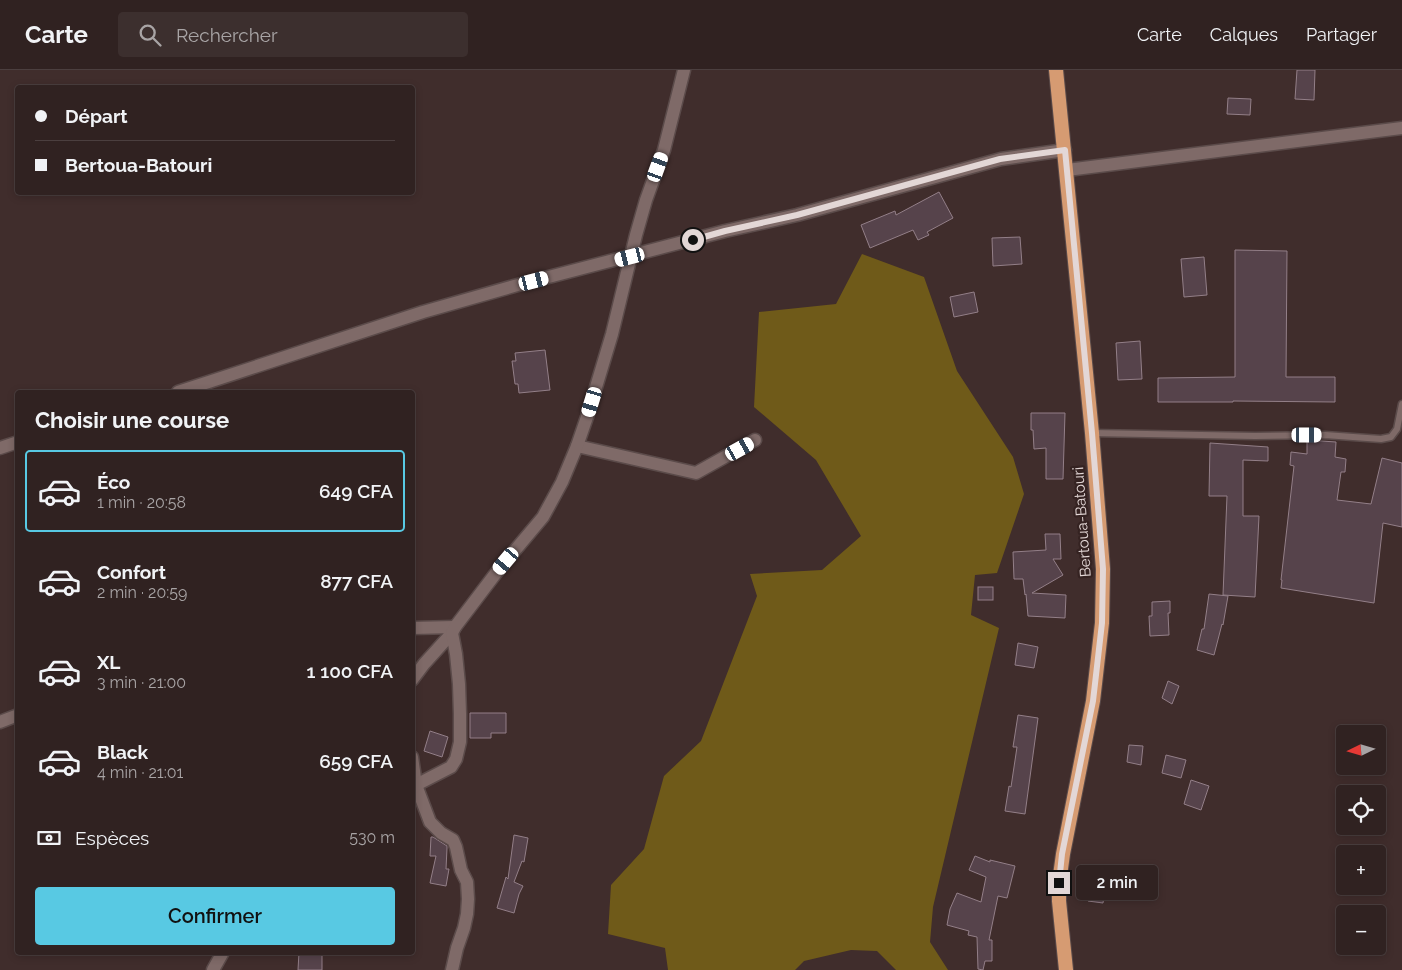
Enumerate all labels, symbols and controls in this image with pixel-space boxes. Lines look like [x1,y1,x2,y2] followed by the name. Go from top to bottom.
[118,12,468,57] search box
[25,20,88,49] text: Carte
[136,21,164,49] icon: search
[176,24,278,46] text: Rechercher
[1137,24,1182,45] text: Carte
[1210,24,1278,45] text: Calques
[1306,24,1377,45] text: Partager
[65,105,128,127] text: Départ
[645,150,670,184] car
[65,154,212,176] text: Bertoua-Batouri
[682,229,704,251] route start
[613,246,646,268] car
[517,270,550,292] car
[580,385,603,419] car
[35,407,229,433] text: Choisir une course
[1292,428,1322,443] car
[723,435,756,463] car
[1069,466,1095,578] street label: Bertoua-Batouri
[37,469,82,514] icon: car
[97,471,130,493] text: Éco
[319,480,393,502] text: 649 CFA
[97,493,186,512] text: 1 min · 20:58
[490,545,521,577] car
[37,559,82,604] icon: car
[97,561,166,583] text: Confort
[320,570,393,592] text: 877 CFA
[97,583,187,602] text: 2 min · 20:59
[37,649,82,694] icon: car
[97,651,120,673] text: XL
[307,660,393,682] text: 1 100 CFA
[97,673,186,692] text: 3 min · 21:00
[1336,725,1386,775] north arrow
[1336,725,1386,955] map controls
[37,739,82,784] icon: car
[97,741,148,763] text: Black
[319,750,393,772] text: 659 CFA
[97,763,183,782] text: 4 min · 21:01
[1336,785,1386,835] button: locate
[35,824,63,852] icon: cash
[75,827,149,849] text: Espèces
[349,828,395,847] text: 530 m
[1336,845,1386,895] button: +
[1076,866,1159,900] callout: 2 min
[1048,872,1070,894] route end
[1097,873,1138,892] text: 2 min
[35,887,395,945] button: Confirmer
[1336,905,1386,955] button: −

